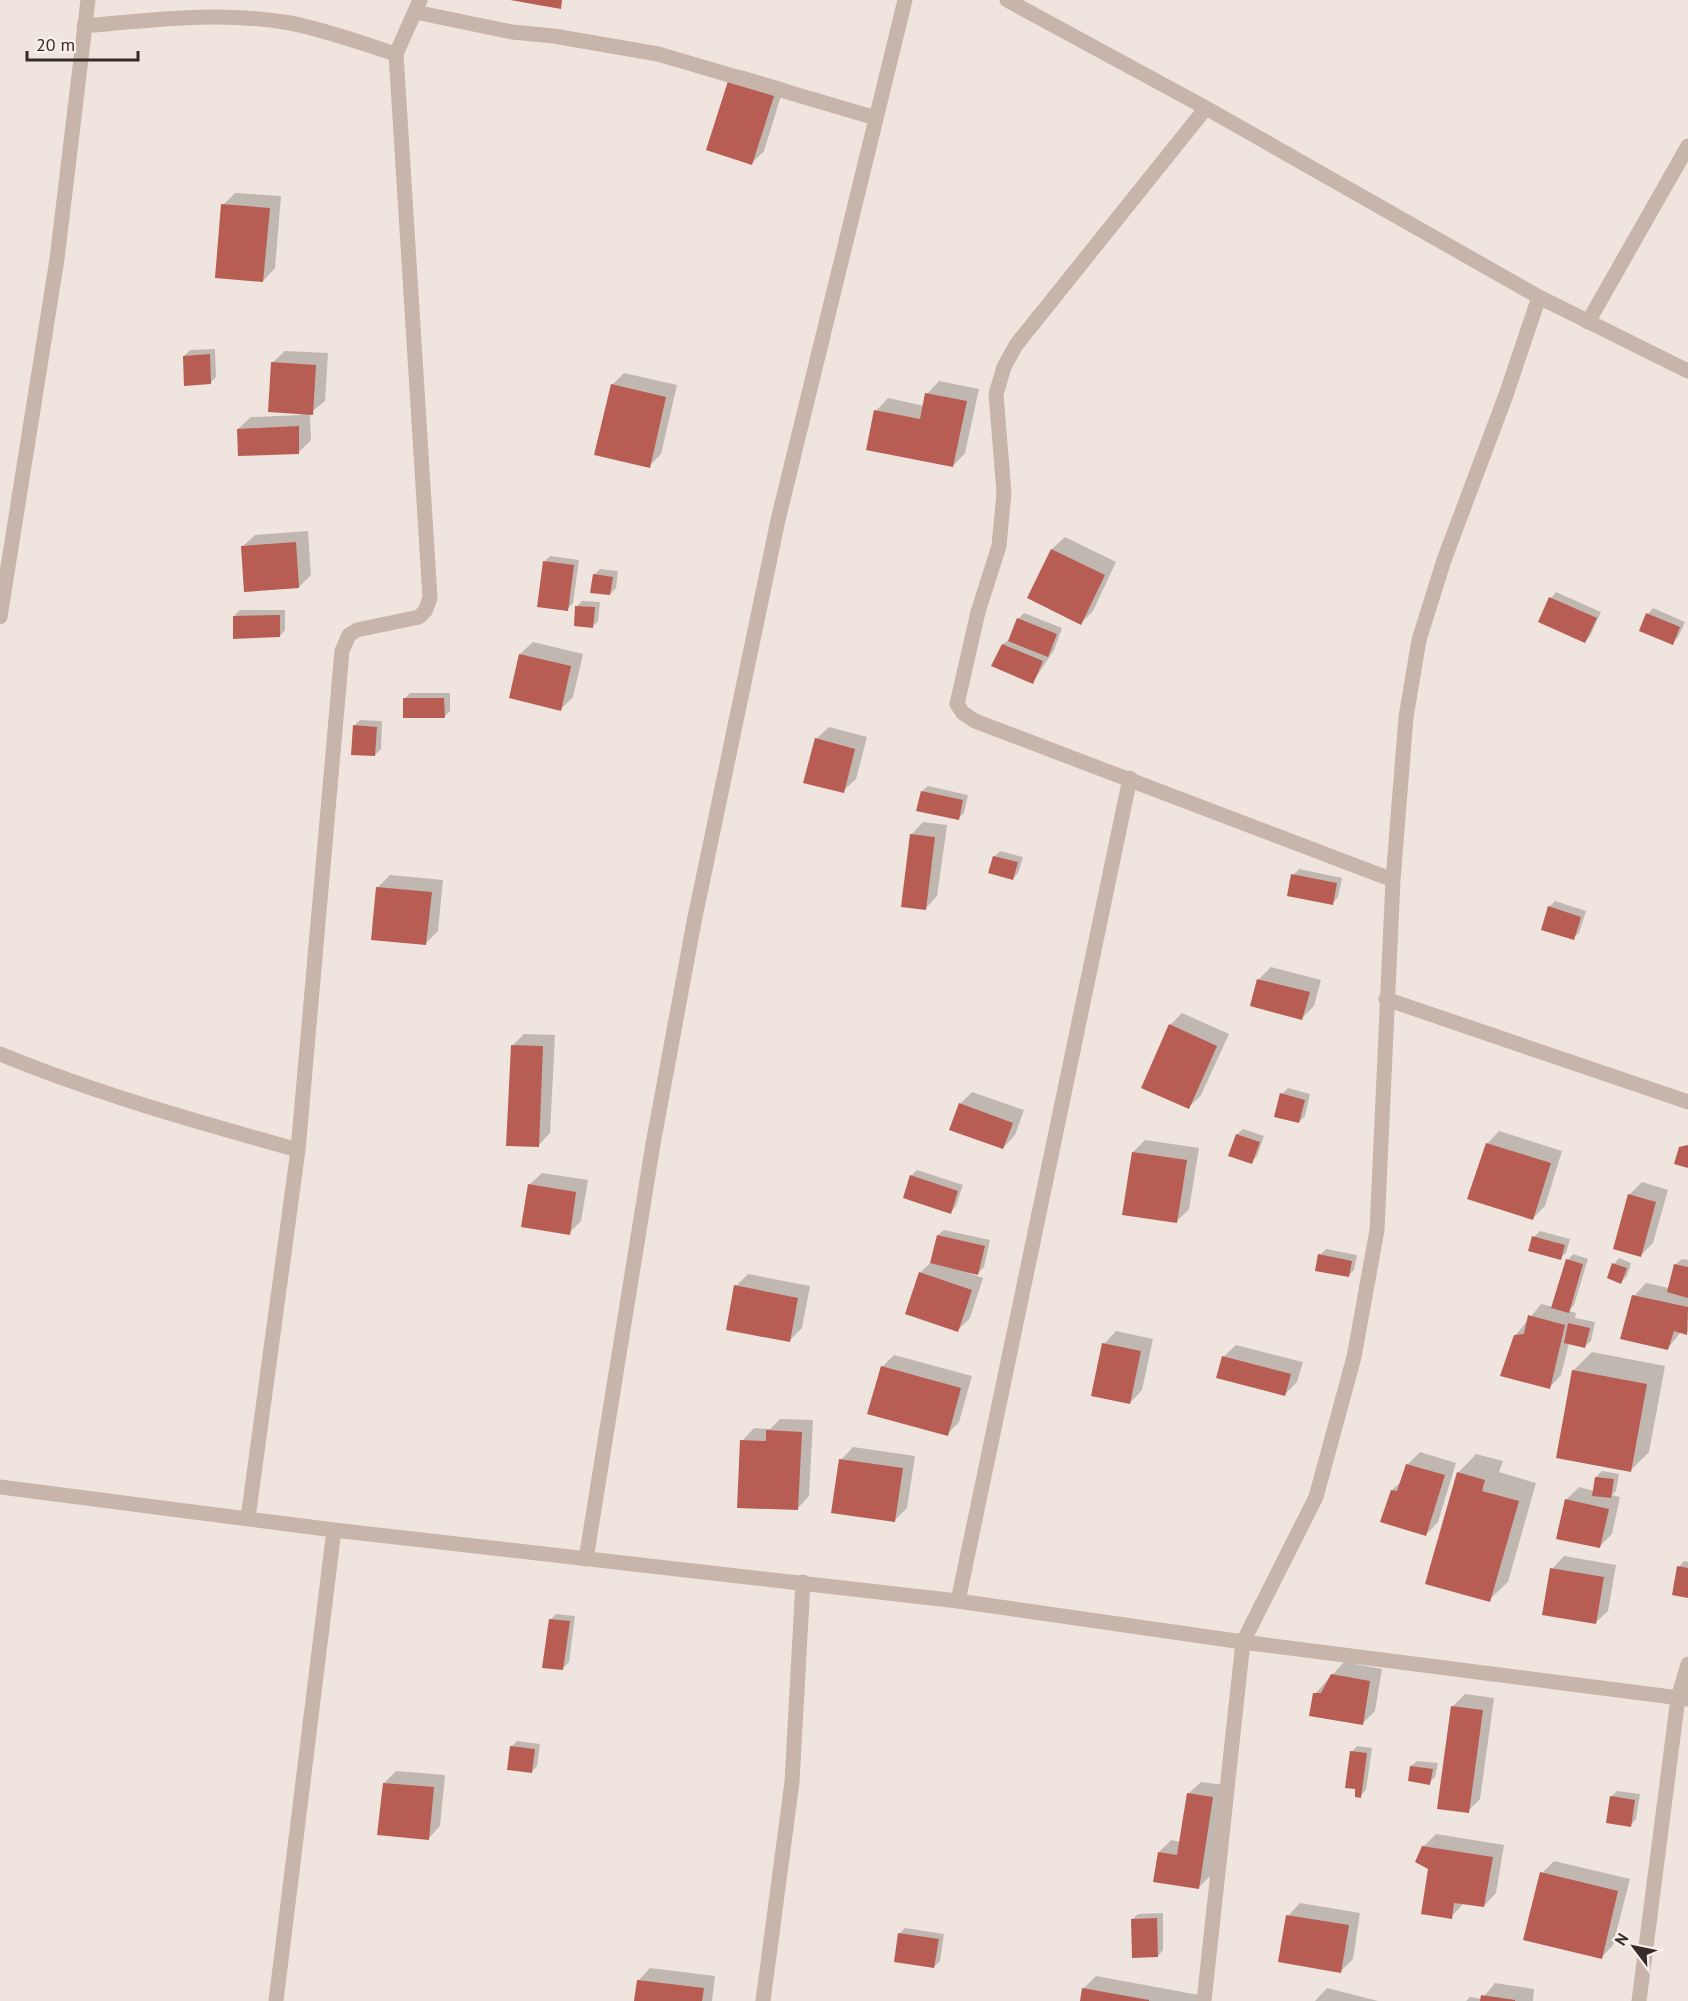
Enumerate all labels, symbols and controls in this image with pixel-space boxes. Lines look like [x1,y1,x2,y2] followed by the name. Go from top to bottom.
[27,24,138,62] scale bar
[36,33,75,56] text: 20 m
[1604,1917,1664,1977] north arrow
[1610,1929,1633,1949] text: N

